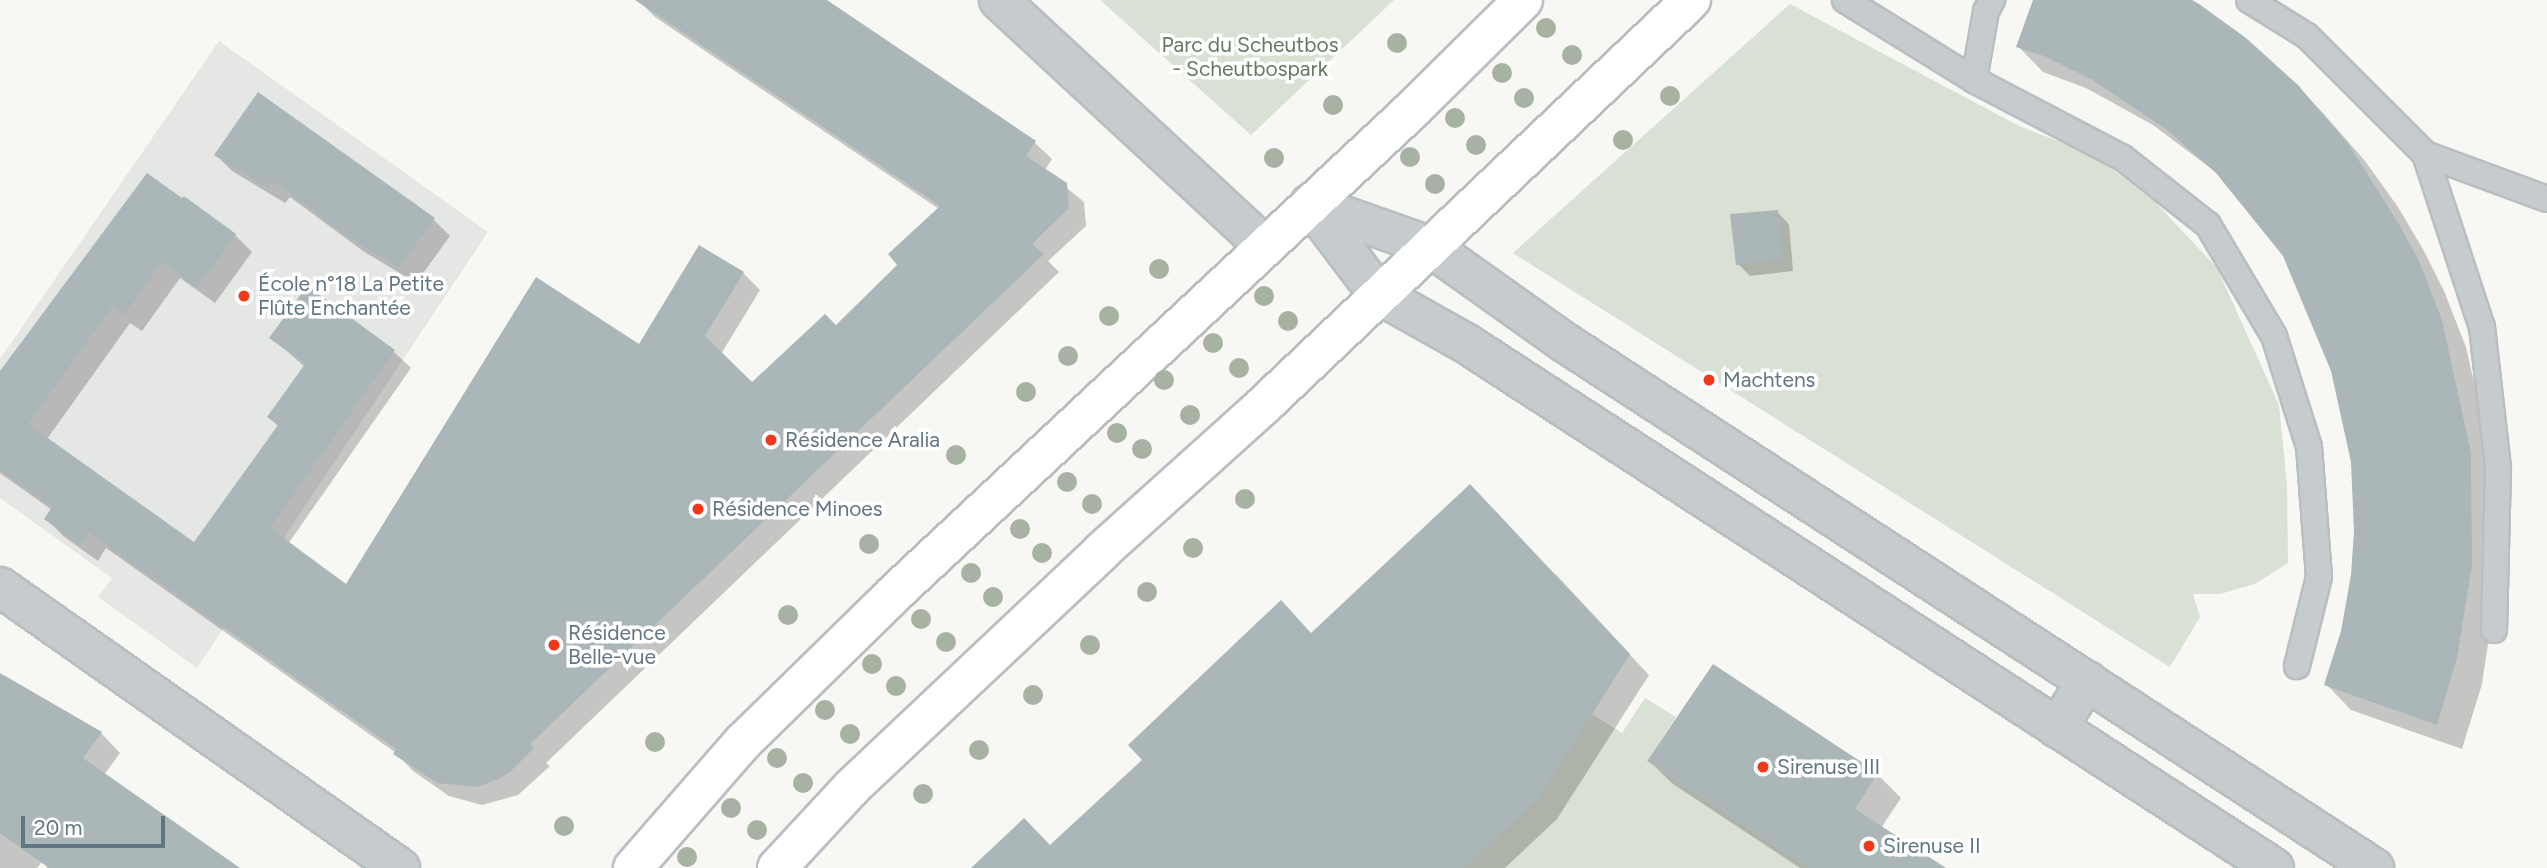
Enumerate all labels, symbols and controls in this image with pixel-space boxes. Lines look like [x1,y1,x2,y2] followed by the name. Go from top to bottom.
[1162,32,1338,82] park label: Parc du Scheutbos - Scheutbospark
[258,271,444,321] place label: École n°18 La Petite Flûte Enchantée
[236,288,252,304] marker: École n°18 La Petite Flûte Enchantée
[1723,367,1815,393] place label: Machtens
[1701,372,1717,388] marker: Machtens
[785,427,940,453] place label: Résidence Aralia
[763,432,779,448] marker: Résidence Aralia
[712,496,883,522] place label: Résidence Minoes
[690,501,706,517] marker: Résidence Minoes
[568,620,666,670] place label: Résidence Belle-vue
[546,637,562,653] marker: Résidence Belle-vue
[1777,754,1880,780] place label: Sirenuse III
[1755,759,1771,775] marker: Sirenuse III
[24,802,168,846] scale bar
[34,815,82,840] text: 20 m
[1883,833,1981,859] place label: Sirenuse II
[1861,838,1877,854] marker: Sirenuse II

